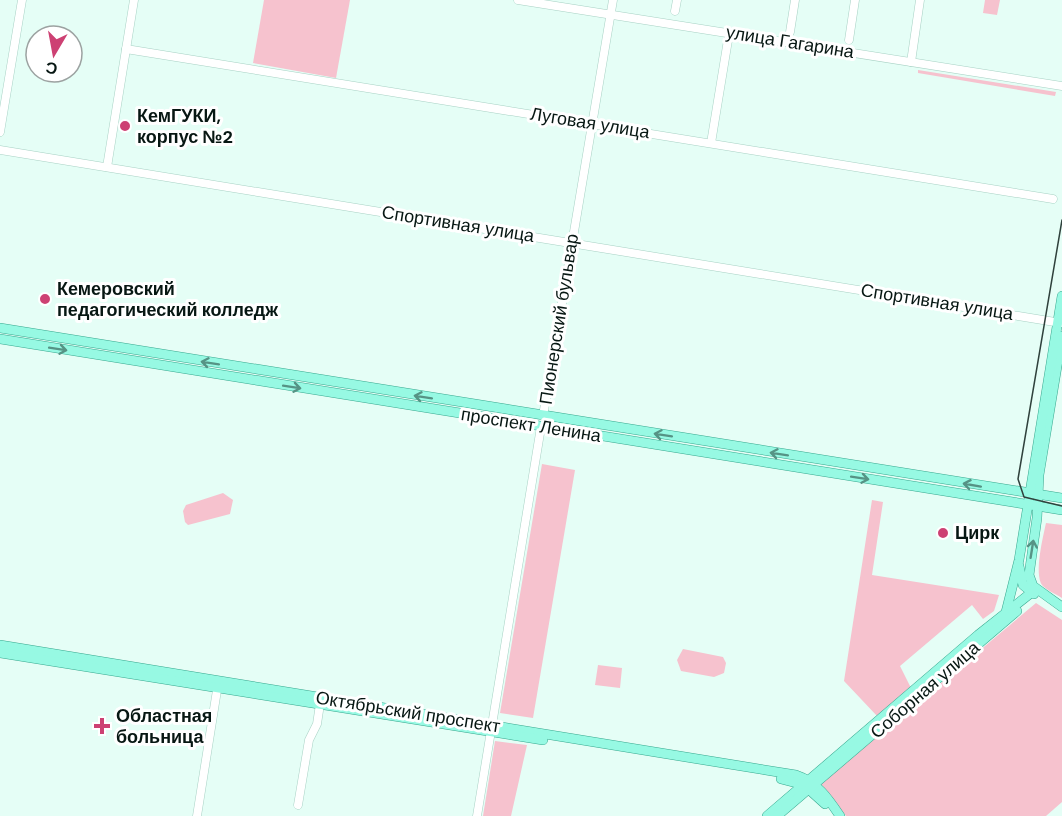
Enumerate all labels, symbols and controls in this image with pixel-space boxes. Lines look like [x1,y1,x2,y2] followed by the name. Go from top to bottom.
[724,20,857,64] street label: улица Гагарина
[24,24,84,84] north arrow
[44,57,59,80] text: С
[529,102,652,144] street label: Луговая улица
[137,104,233,149] place label: КемГУКИ, корпус №2
[118,119,132,133] marker: КемГУКИ, корпус №2
[380,200,537,248] street label: Спортивная улица
[534,232,584,406] street label: Пионерский бульвар
[57,277,278,322] place label: Кемеровский педагогический колледж
[859,278,1016,326] street label: Спортивная улица
[38,292,52,306] marker: Кемеровский педагогический колледж
[47,343,67,354] one-way arrow
[200,357,220,368] one-way arrow
[281,381,301,392] one-way arrow
[414,391,433,402] one-way arrow
[459,402,604,448] street label: проспект Ленина
[653,430,673,441] one-way arrow
[770,449,789,460] one-way arrow
[849,472,869,483] one-way arrow
[962,479,982,490] one-way arrow
[955,521,1000,545] place label: Цирк
[936,526,950,540] marker: Цирк
[1027,539,1038,559] one-way arrow
[865,635,985,744] street label: Соборная улица
[314,686,502,738] street label: Октябрьский проспект
[116,704,212,749] place label: Областная больница
[93,717,111,735] marker: Областная больница

